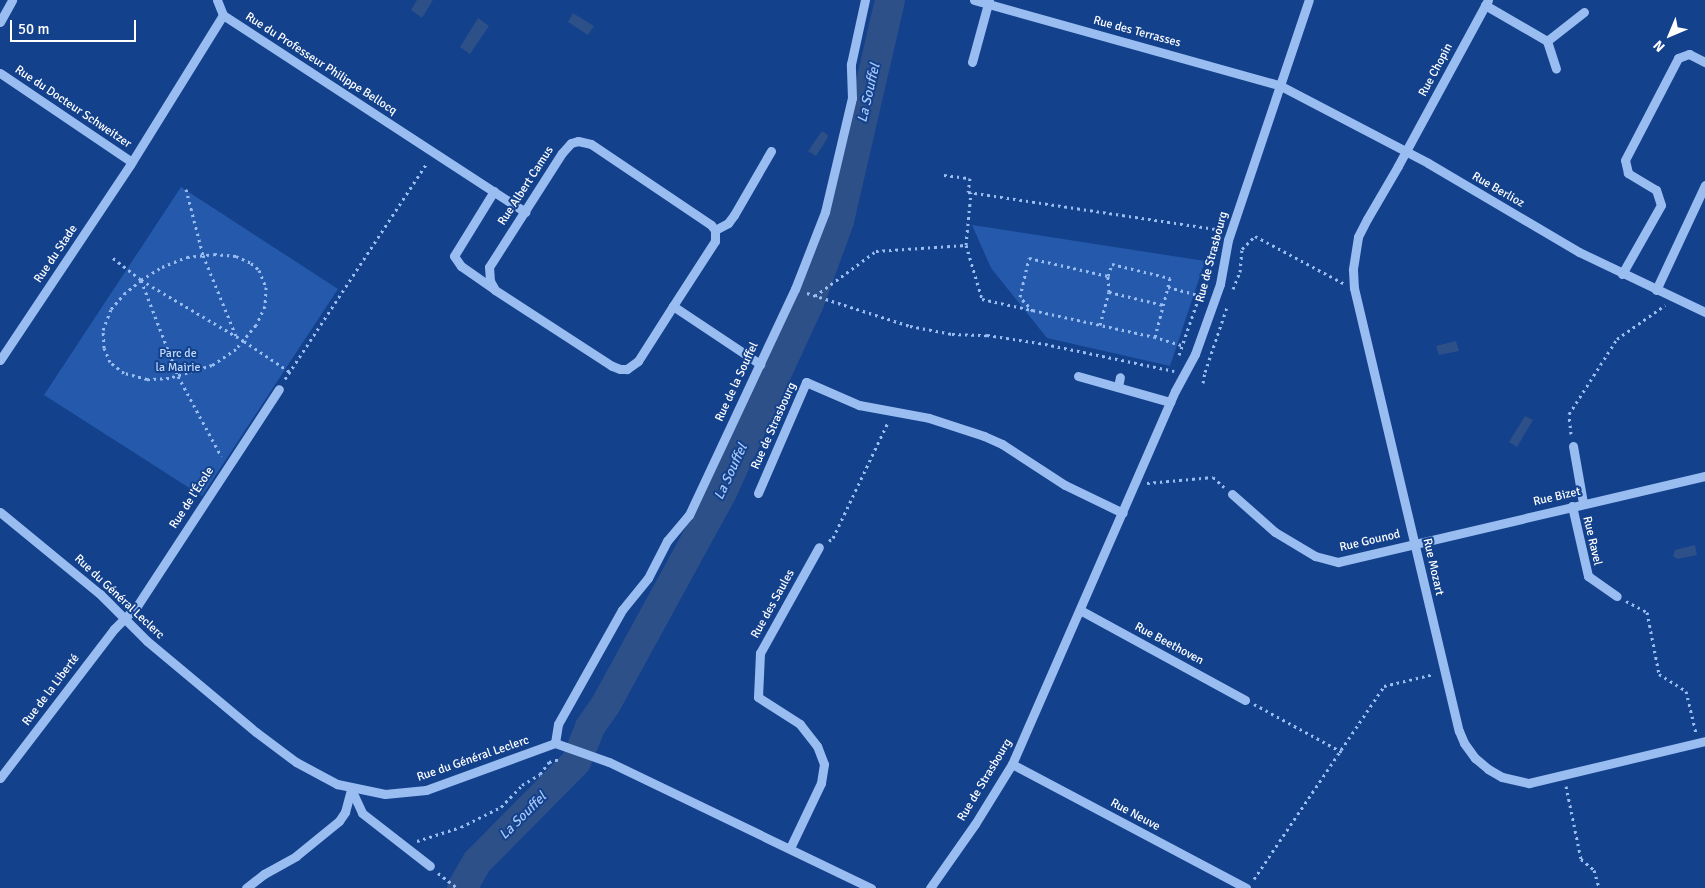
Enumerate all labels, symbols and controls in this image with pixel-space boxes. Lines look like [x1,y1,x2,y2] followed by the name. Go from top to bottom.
[12,10,139,42] scale bar
[243,10,399,118] street label: Rue du Professeur Philippe Bellocq
[1645,10,1695,60] north arrow
[1092,13,1182,51] street label: Rue des Terrasses
[18,20,49,38] text: 50 m
[1650,37,1668,55] text: N
[1416,41,1456,99] street label: Rue Chopin
[854,62,884,124] water label: La Souffel
[12,63,134,151] street label: Rue du Docteur Schweitzer
[495,144,557,228] street label: Rue Albert Camus
[1469,169,1527,211] street label: Rue Berlioz
[1193,210,1231,304] street label: Rue de Strasbourg
[31,222,81,286] street label: Rue du Stade
[712,340,762,424] street label: Rue de la Souffel
[155,347,201,375] park label: Parc de la Mairie
[748,380,800,472] street label: Rue de Strasbourg
[711,441,751,503] water label: La Souffel
[167,464,217,532] street label: Rue de l'École
[1532,485,1582,509] street label: Rue Bizet
[1579,515,1605,567] street label: Rue Ravel
[1338,527,1402,555] street label: Rue Gounod
[1419,537,1447,597] street label: Rue Mozart
[71,552,167,642] street label: Rue du Général Leclerc
[748,567,798,641] street label: Rue des Saules
[1132,620,1206,668] street label: Rue Beethoven
[19,651,83,729] street label: Rue de la Liberté
[415,733,531,785] street label: Rue du Général Leclerc
[955,736,1015,824] street label: Rue de Strasbourg
[496,789,550,843] water label: La Souffel
[1108,796,1162,834] street label: Rue Neuve

